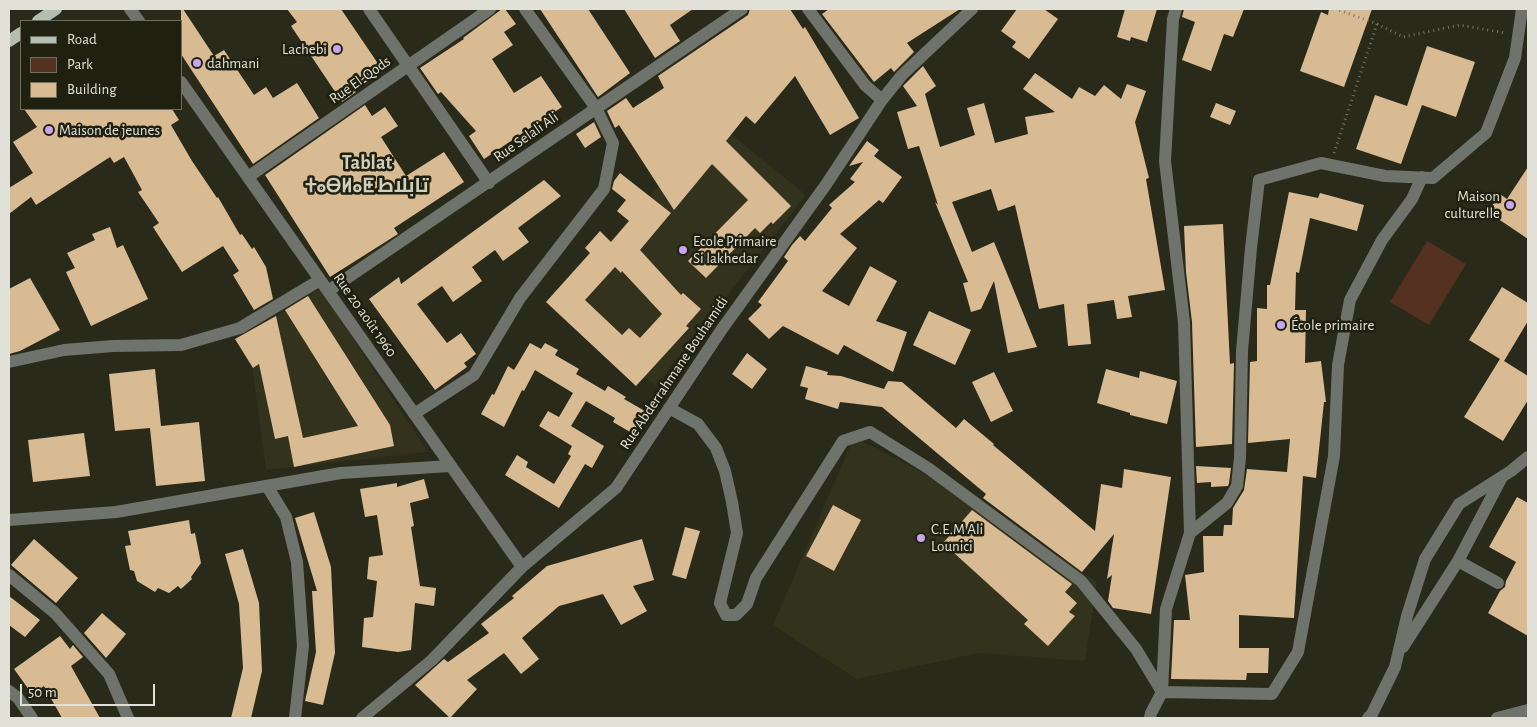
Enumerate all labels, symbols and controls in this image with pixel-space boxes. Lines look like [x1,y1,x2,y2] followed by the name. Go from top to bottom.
[20,20,182,110] legend
[67,32,97,47] text: Road
[282,40,327,58] place label: Lachebi
[331,43,343,55] marker: Lachebi
[326,52,394,108] street label: Rue El-Qods
[207,54,259,72] place label: dahmani
[67,57,93,72] text: Park
[191,57,203,69] marker: dahmani
[67,82,117,97] text: Building
[490,108,562,166] street label: Rue Selali Ali
[59,121,160,139] place label: Maison de jeunes
[43,124,55,136] marker: Maison de jeunes
[305,151,429,198] district label: Tablat ⵜⴰⴱⵍⴰⵟ تابلاط
[1445,187,1500,222] place label: Maison culturelle
[1504,199,1516,211] marker: Maison culturelle
[693,232,776,267] place label: Ecole Primaire Si lakhedar
[677,244,689,256] marker: Ecole Primaire Si lakhedar
[329,269,401,361] street label: Rue 20 août 1960
[616,293,732,453] street label: Rue Abderrahmane Bouhamidi
[1291,316,1374,334] place label: École primaire
[1275,319,1287,331] marker: École primaire
[931,520,983,555] place label: C.E.M Ali Lounici
[915,532,927,544] marker: C.E.M Ali Lounici
[22,674,158,706] scale bar
[28,685,57,700] text: 50 m

